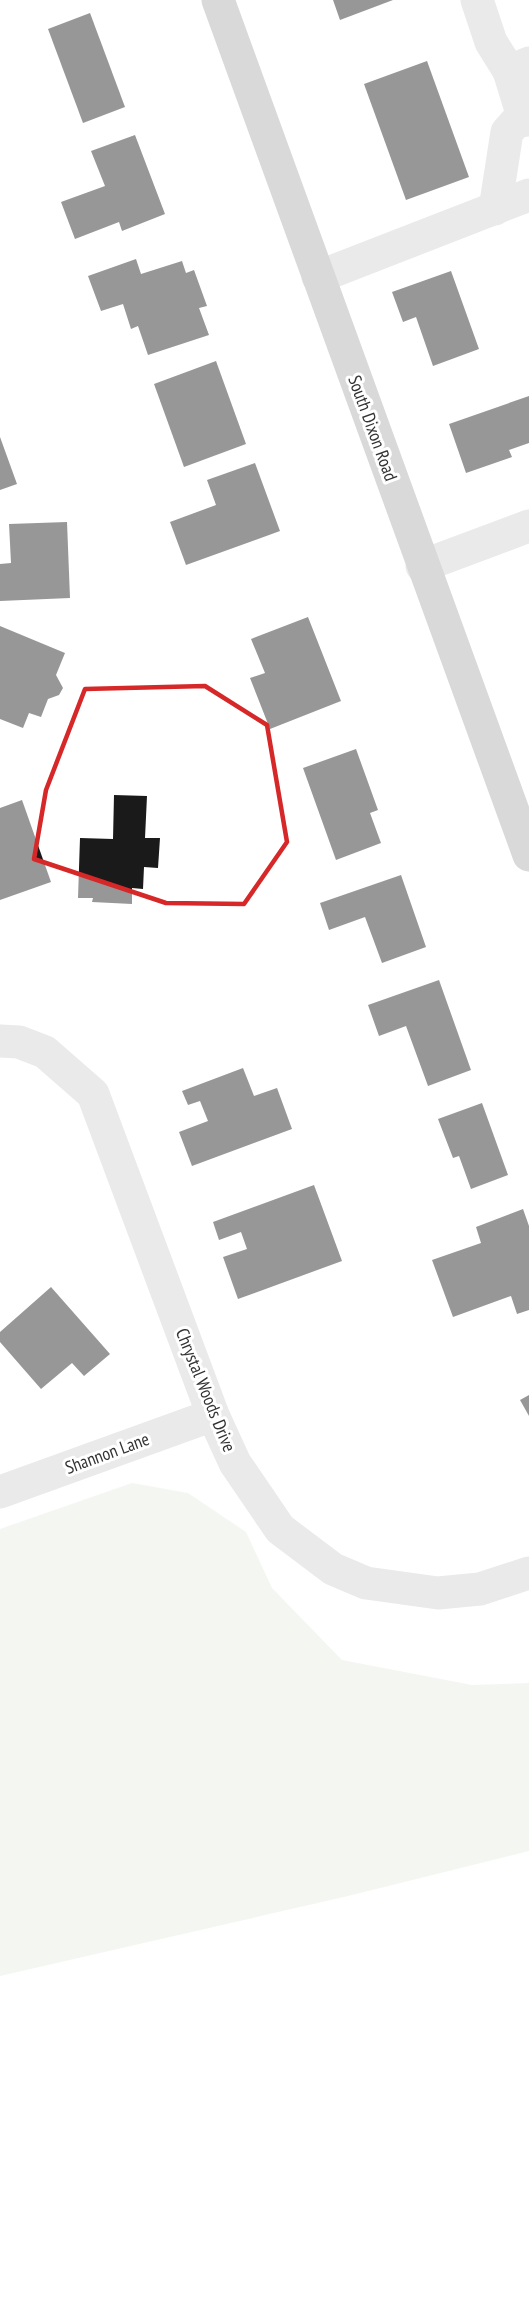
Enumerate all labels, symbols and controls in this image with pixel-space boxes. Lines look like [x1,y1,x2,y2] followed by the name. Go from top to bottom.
[343,372,403,484] street label: South Dixon Road
[171,1325,241,1455] street label: Chrystal Woods Drive
[62,1427,152,1479] street label: Shannon Lane

